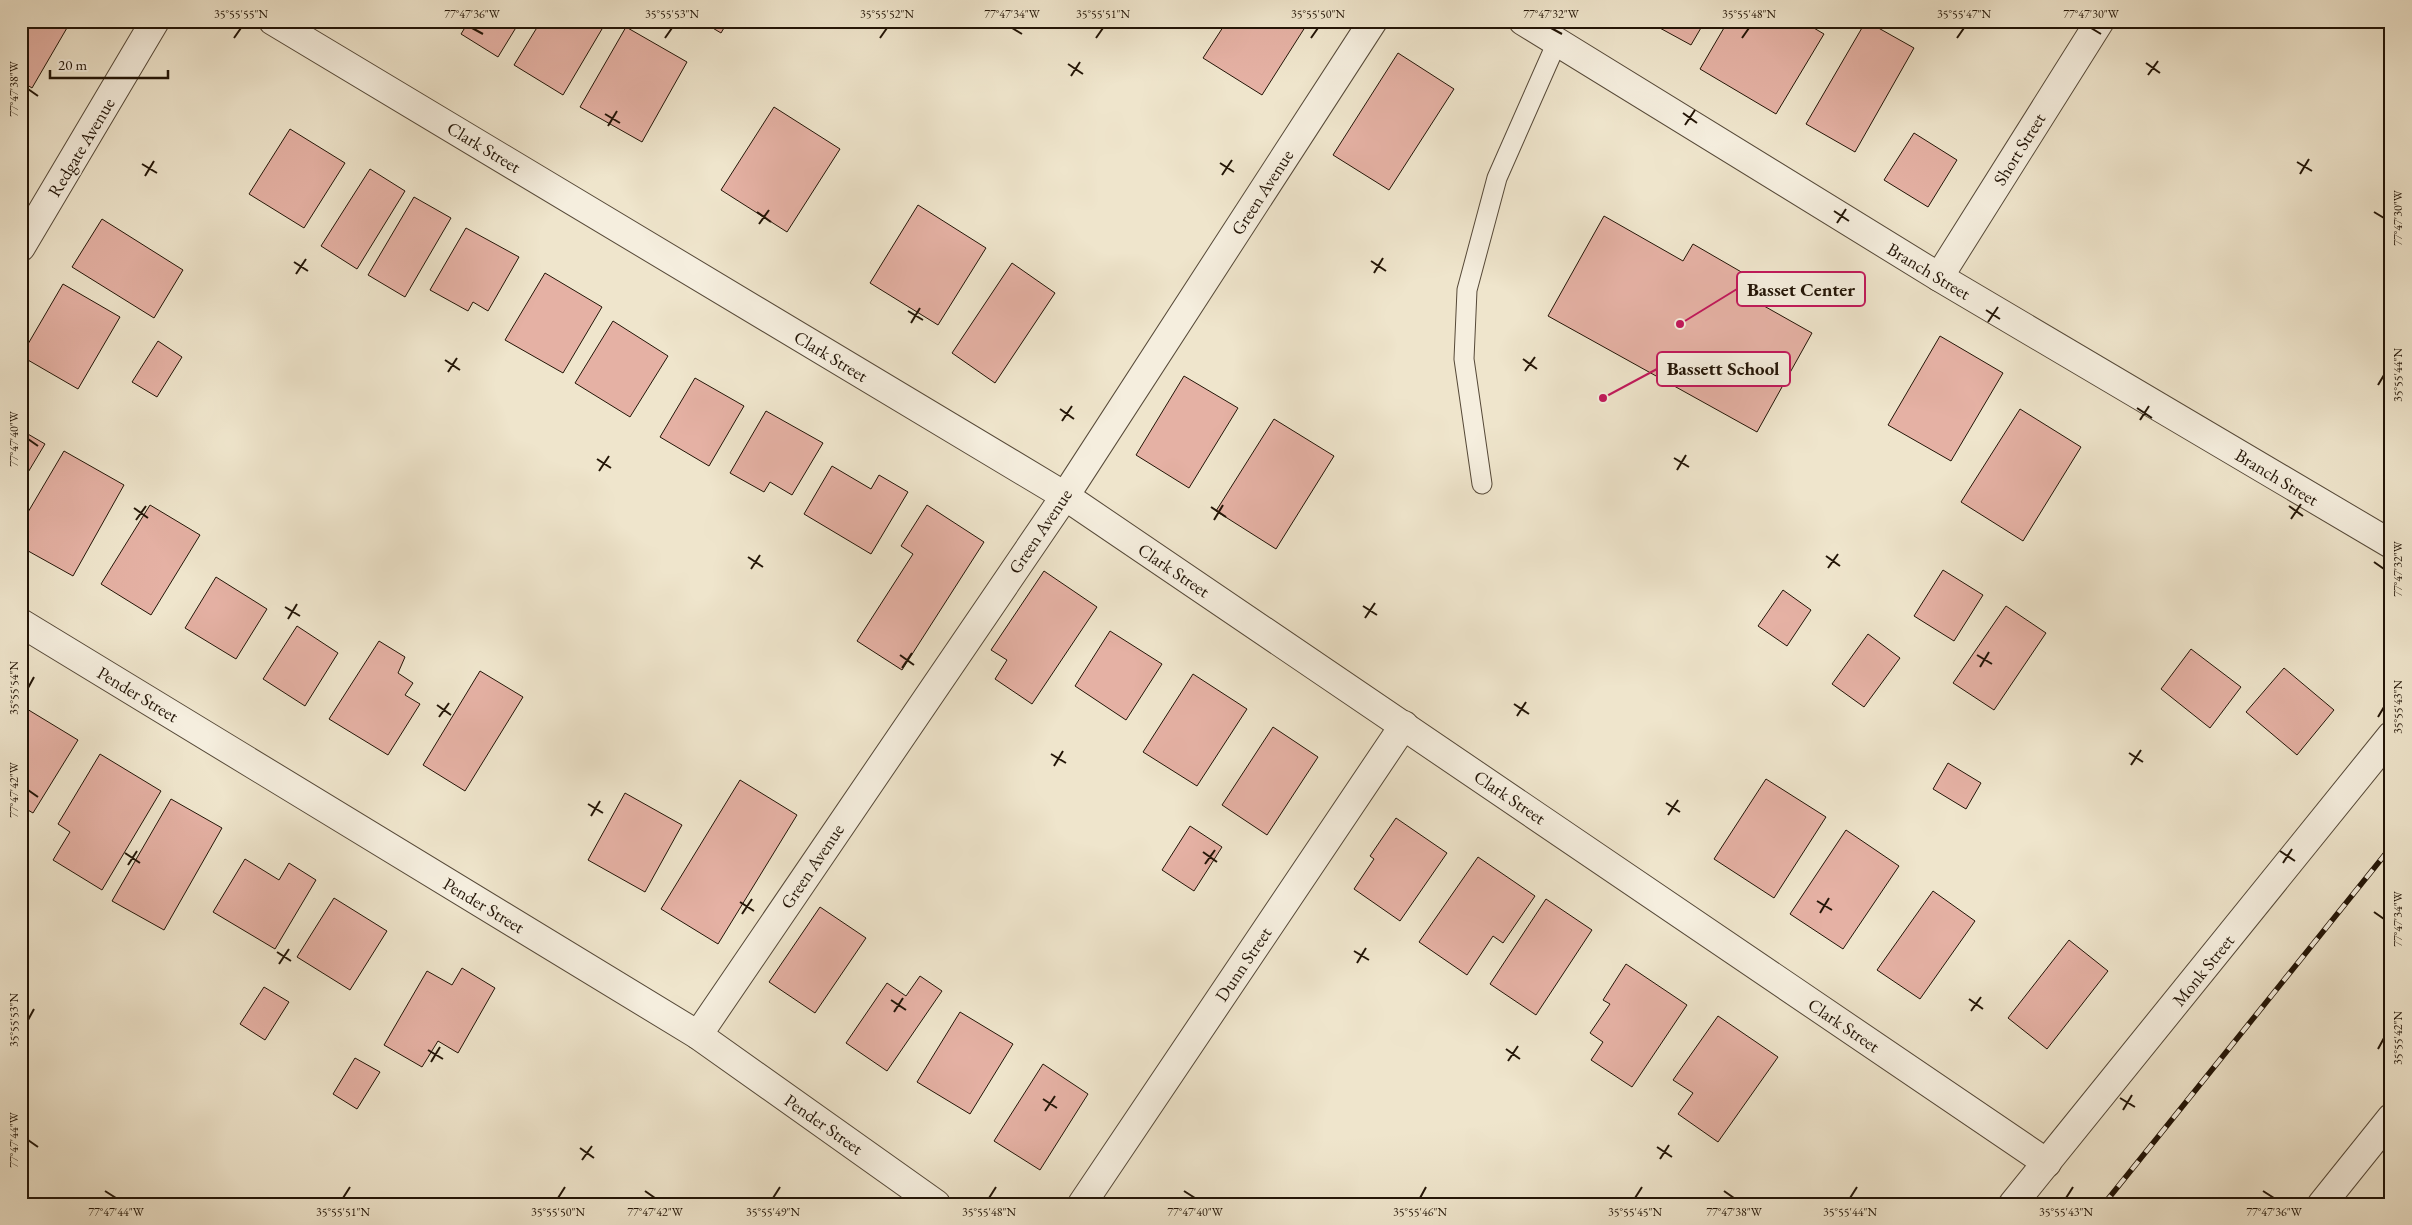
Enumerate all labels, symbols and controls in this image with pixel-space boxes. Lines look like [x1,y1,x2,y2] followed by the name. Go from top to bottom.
[214,6,268,22] text: 35°55'55"N
[444,6,501,22] text: 77°47'36"W
[645,6,699,22] text: 35°55'53"N
[860,6,914,22] text: 35°55'52"N
[984,6,1041,22] text: 77°47'34"W
[1076,6,1130,22] text: 35°55'51"N
[1291,6,1345,22] text: 35°55'50"N
[1523,6,1580,22] text: 77°47'32"W
[1722,6,1776,22] text: 35°55'48"N
[1937,6,1991,22] text: 35°55'47"N
[2063,6,2120,22] text: 77°47'30"W
[50,48,168,80] scale bar
[58,55,87,74] text: 20 m
[6,60,22,117] text: 77°47'38"W
[42,93,120,201] street label: Redgate Avenue
[1988,108,2050,190] street label: Short Street
[443,116,525,178] street label: Clark Street
[1226,145,1298,239] street label: Green Avenue
[2390,189,2406,246] text: 77°47'30"W
[1883,237,1975,305] street label: Branch Street
[1737,272,1865,306] callout: Basset Center
[1747,277,1855,302] text: Basset Center
[790,325,872,387] street label: Clark Street
[2390,348,2406,402] text: 35°55'44"N
[1657,352,1790,386] callout: Bassett School
[1667,356,1780,381] text: Bassett School
[6,410,22,467] text: 77°47'40"W
[2231,443,2323,511] street label: Branch Street
[1003,484,1077,578] street label: Green Avenue
[1134,538,1215,603] street label: Clark Street
[2390,540,2406,597] text: 77°47'32"W
[6,661,22,715] text: 35°55'54"N
[93,661,183,727] street label: Pender Street
[2390,680,2406,734] text: 35°55'43"N
[6,761,22,818] text: 77°47'42"W
[1470,765,1551,830] street label: Clark Street
[775,819,849,913] street label: Green Avenue
[439,872,529,938] street label: Pender Street
[2390,890,2406,947] text: 77°47'34"W
[1210,922,1277,1006] street label: Dunn Street
[2167,929,2239,1011] street label: Monk Street
[6,993,22,1047] text: 35°55'53"N
[1804,993,1885,1058] street label: Clark Street
[2390,1011,2406,1065] text: 35°55'42"N
[780,1089,868,1160] street label: Pender Street
[6,1111,22,1168] text: 77°47'44"W
[88,1204,145,1220] text: 77°47'44"W
[316,1204,370,1220] text: 35°55'51"N
[531,1204,585,1220] text: 35°55'50"N
[627,1204,684,1220] text: 77°47'42"W
[746,1204,800,1220] text: 35°55'49"N
[962,1204,1016,1220] text: 35°55'48"N
[1167,1204,1224,1220] text: 77°47'40"W
[1393,1204,1447,1220] text: 35°55'46"N
[1608,1204,1662,1220] text: 35°55'45"N
[1706,1204,1763,1220] text: 77°47'38"W
[1823,1204,1877,1220] text: 35°55'44"N
[2039,1204,2093,1220] text: 35°55'43"N
[2246,1204,2303,1220] text: 77°47'36"W

